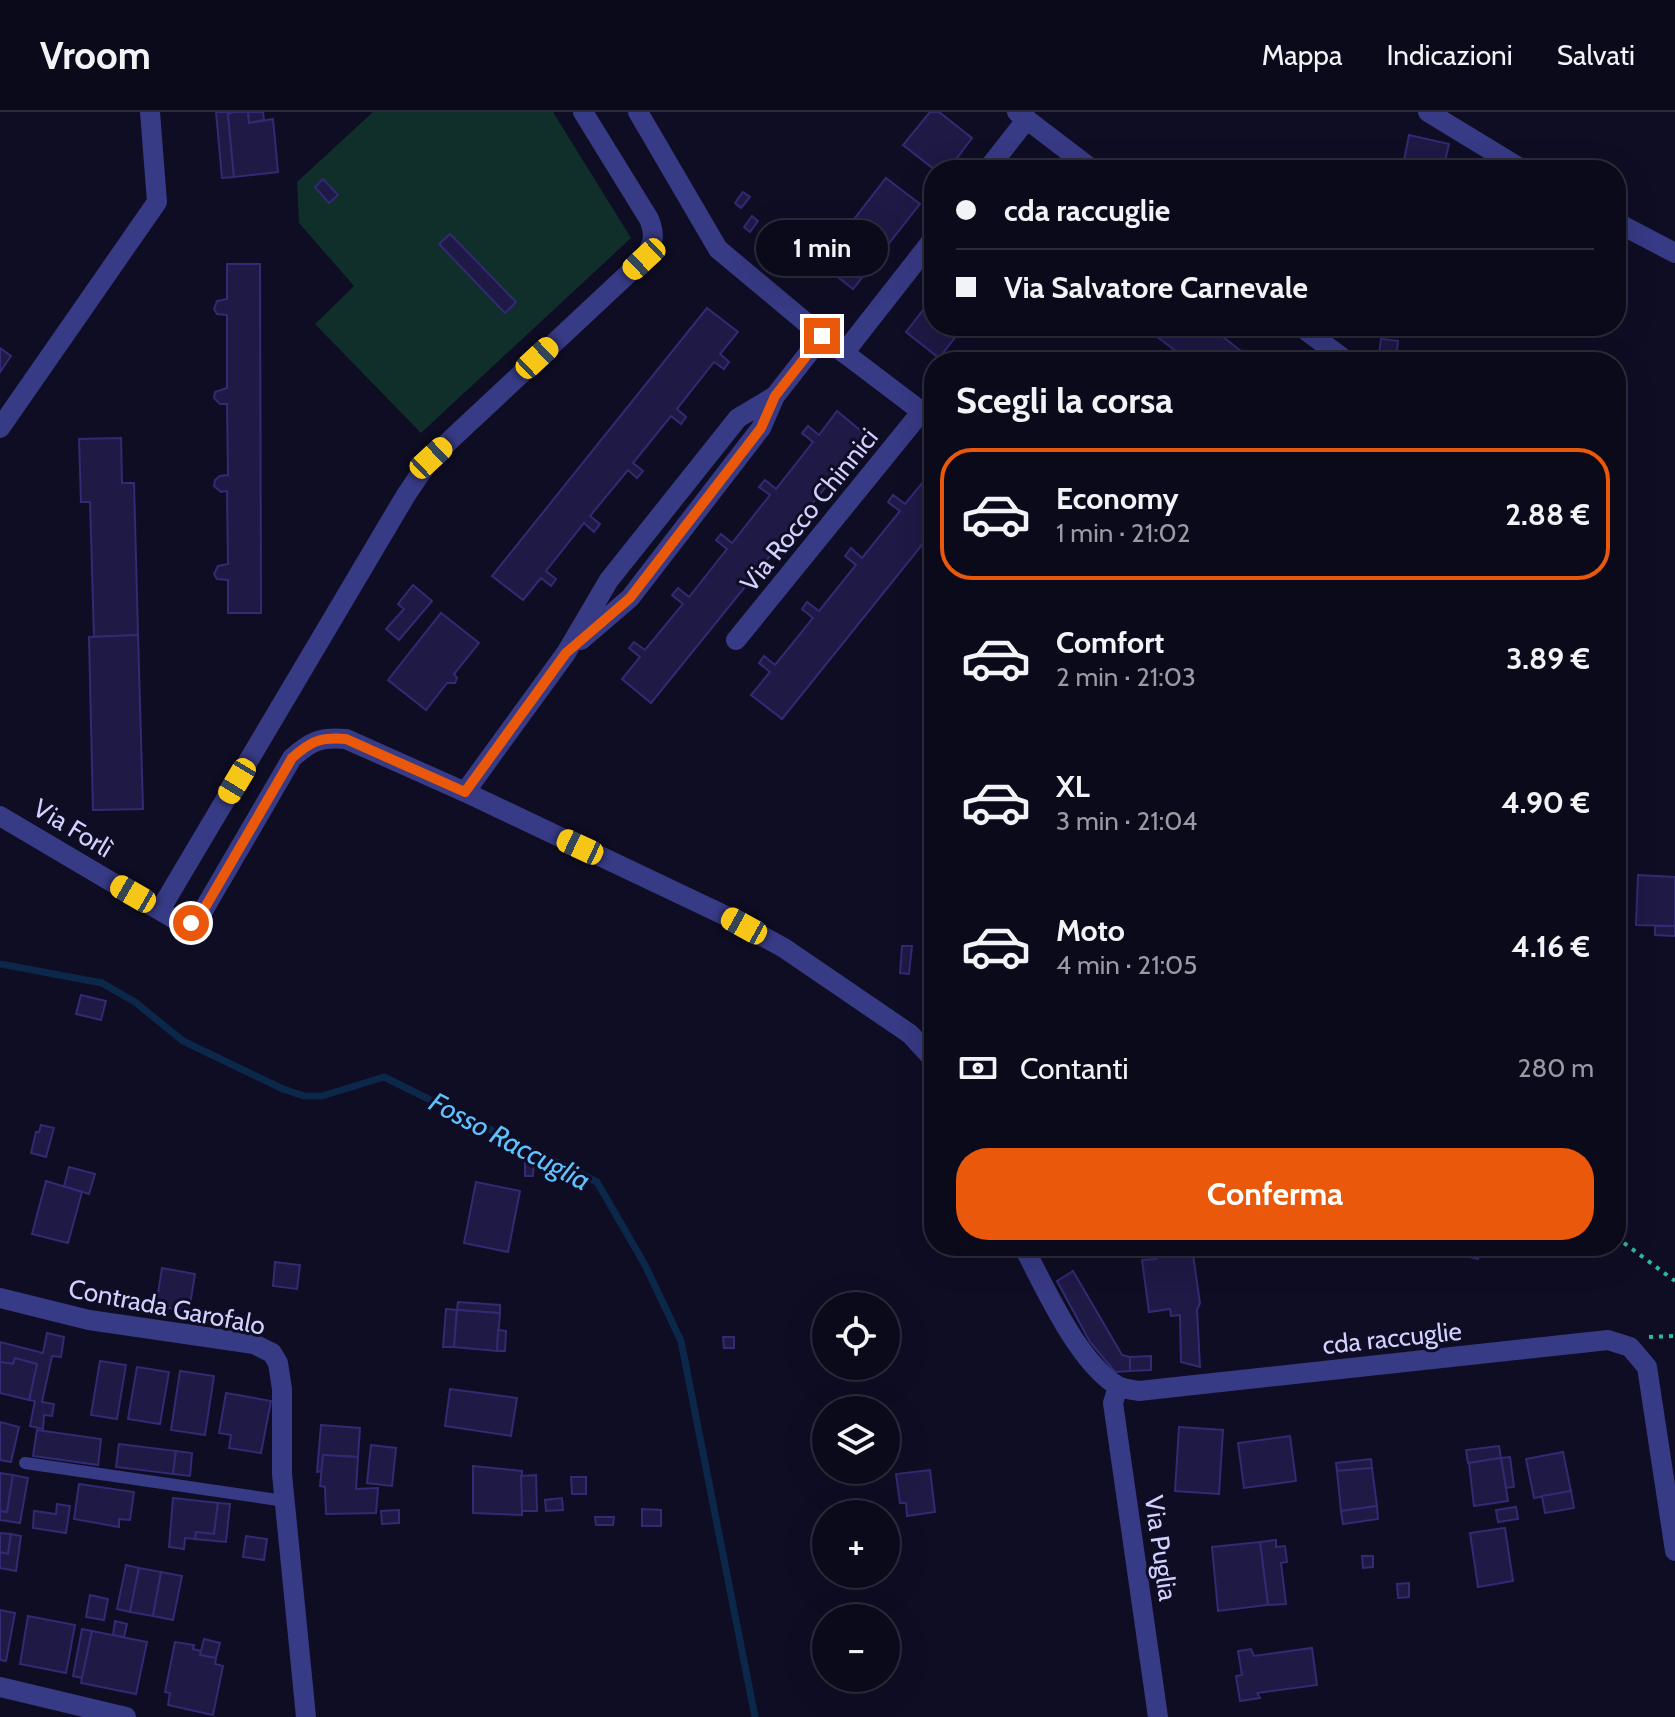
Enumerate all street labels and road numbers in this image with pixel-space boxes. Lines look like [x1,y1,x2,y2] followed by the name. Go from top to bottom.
[733,422,885,598] street label: Via Rocco Chinnici
[27,792,119,864] street label: Via Forlì
[66,1272,268,1342] street label: Contrada Garofalo
[1321,1315,1463,1361] street label: cda raccuglie
[1138,1493,1184,1603] street label: Via Puglia

